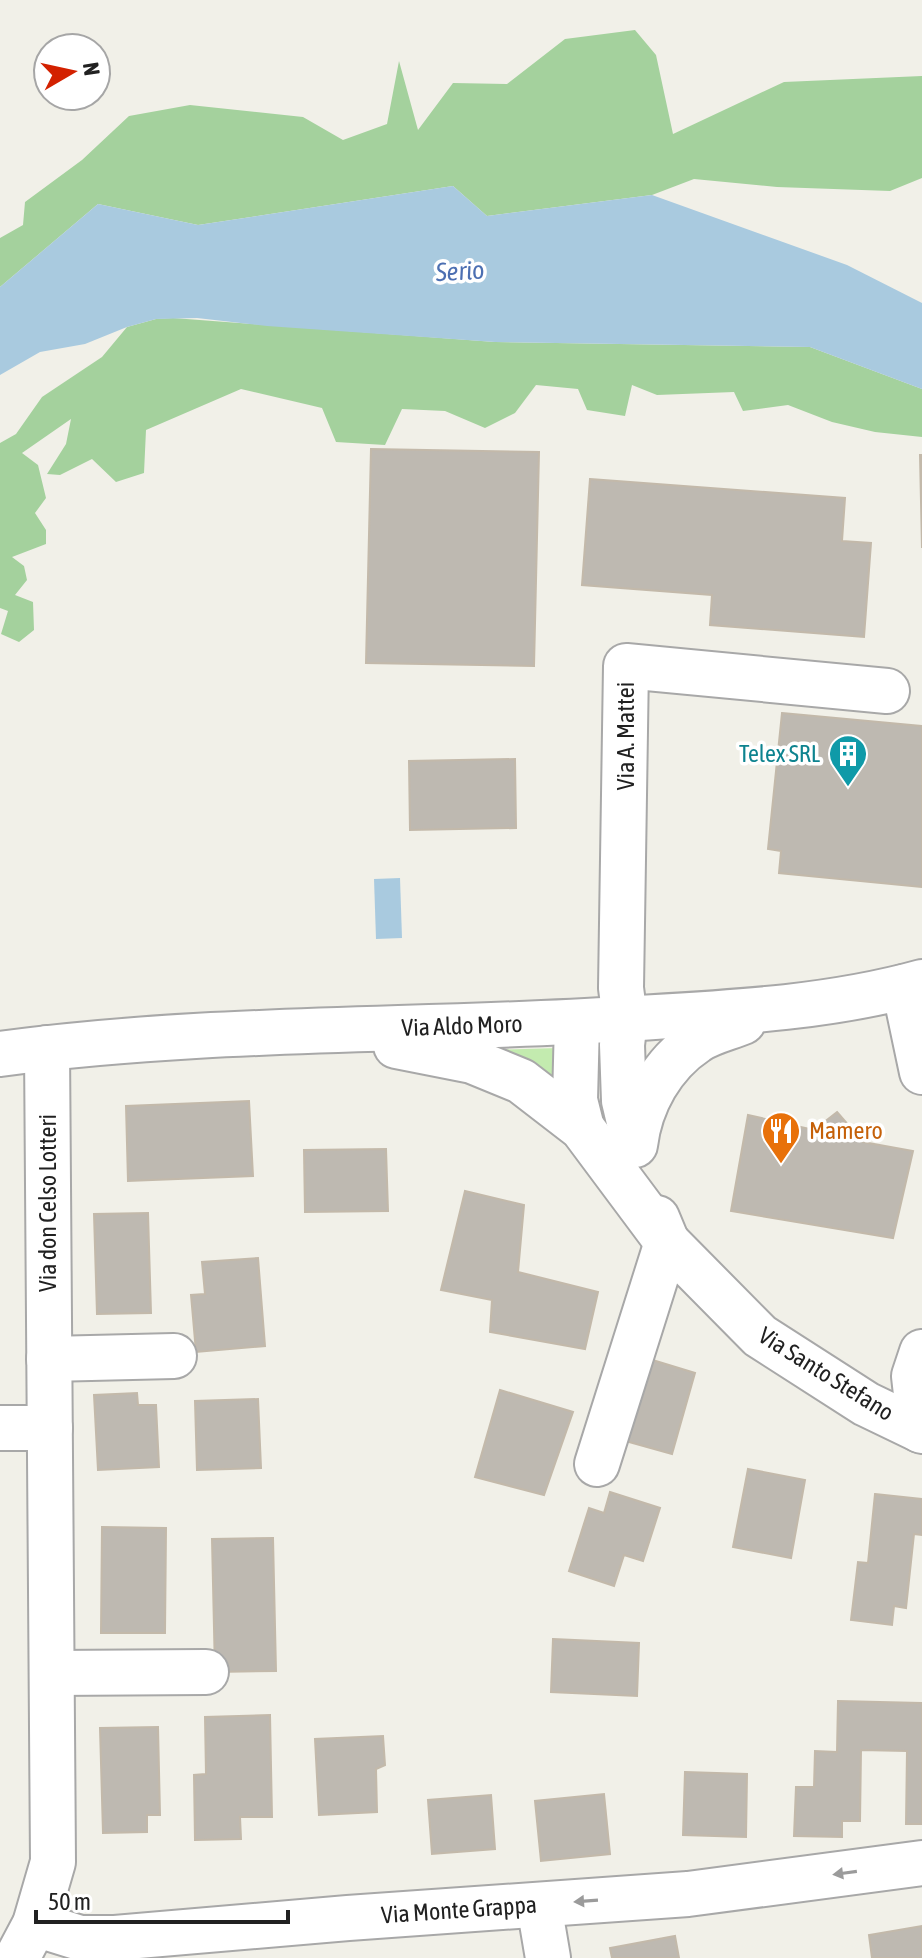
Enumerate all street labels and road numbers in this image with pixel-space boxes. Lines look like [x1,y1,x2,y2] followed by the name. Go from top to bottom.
[612,682,639,790] street label: Via A. Mattei
[401,1010,523,1041] street label: Via Aldo Moro
[34,1114,61,1292] street label: Via don Celso Lotteri
[754,1321,899,1426] street label: Via Santo Stefano
[380,1891,538,1928] street label: Via Monte Grappa

